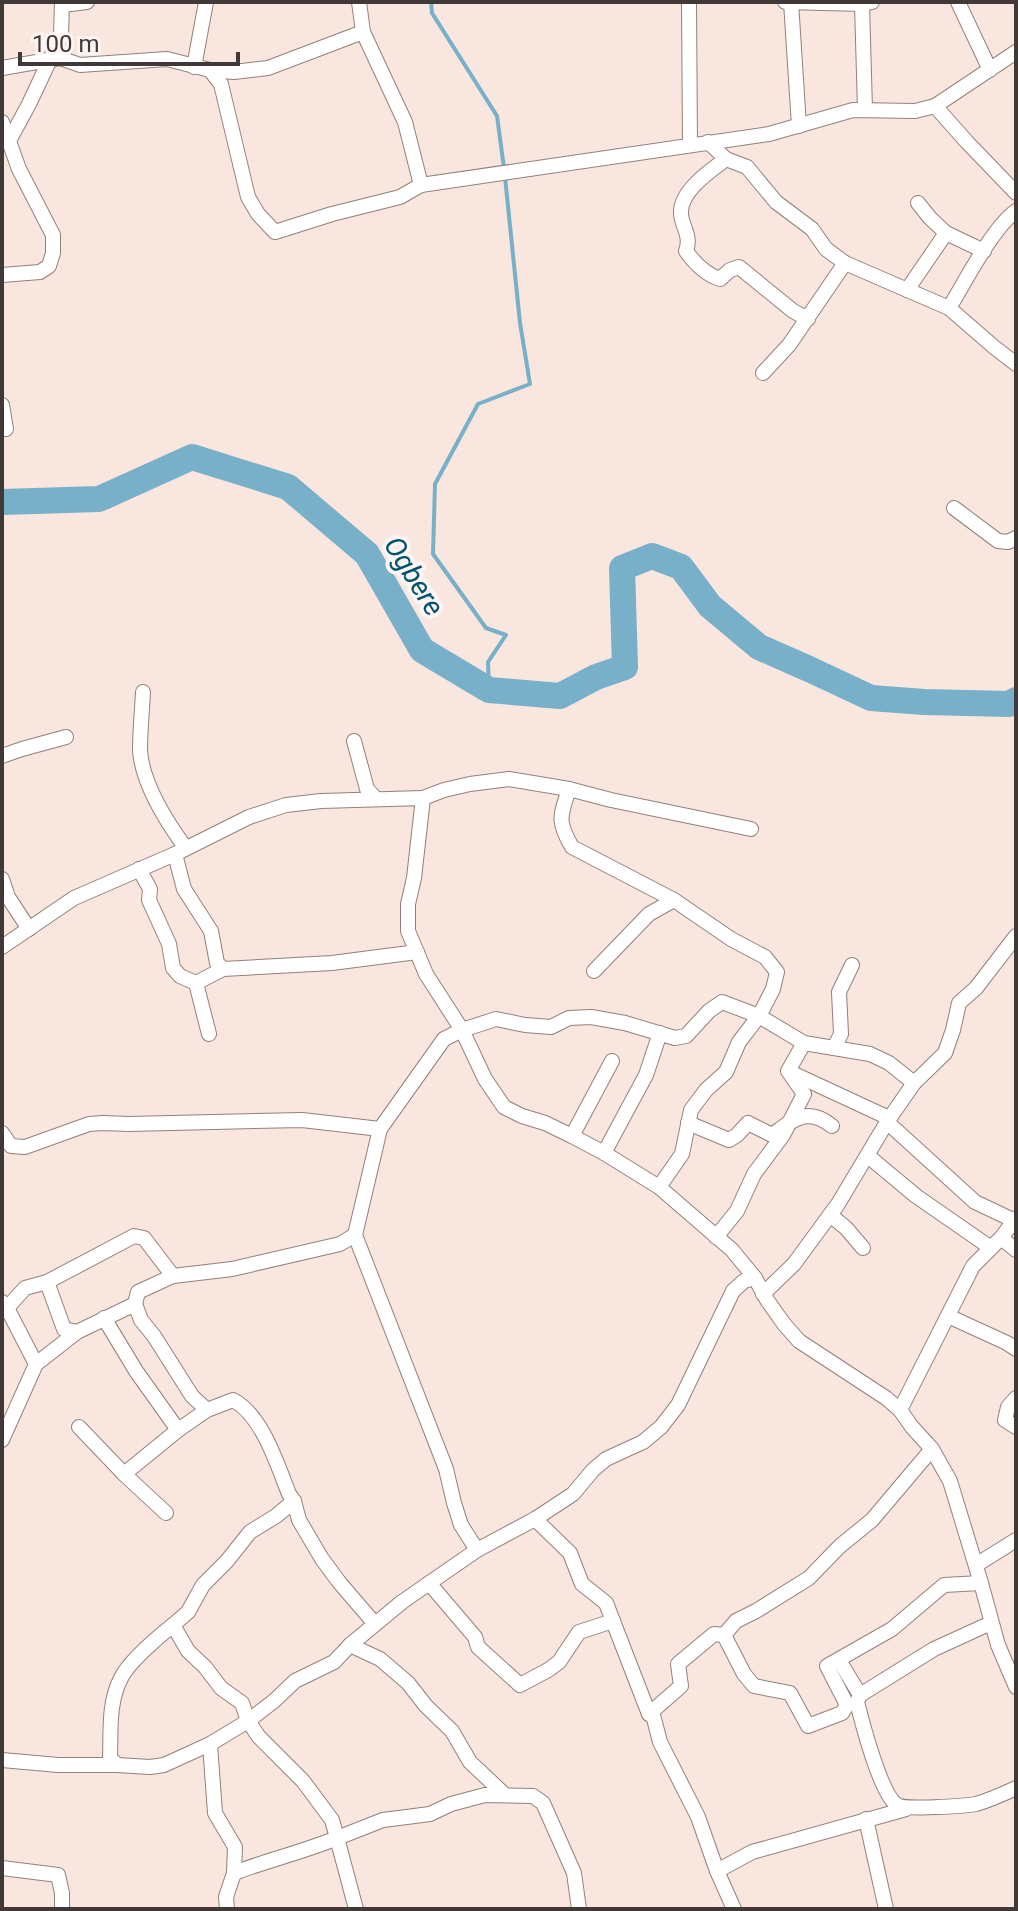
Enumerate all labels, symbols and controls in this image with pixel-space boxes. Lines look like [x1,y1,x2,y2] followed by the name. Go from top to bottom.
[20,16,238,66] scale bar
[32,30,99,58] text: 100 m
[377,530,451,622] water label: Ogbere

